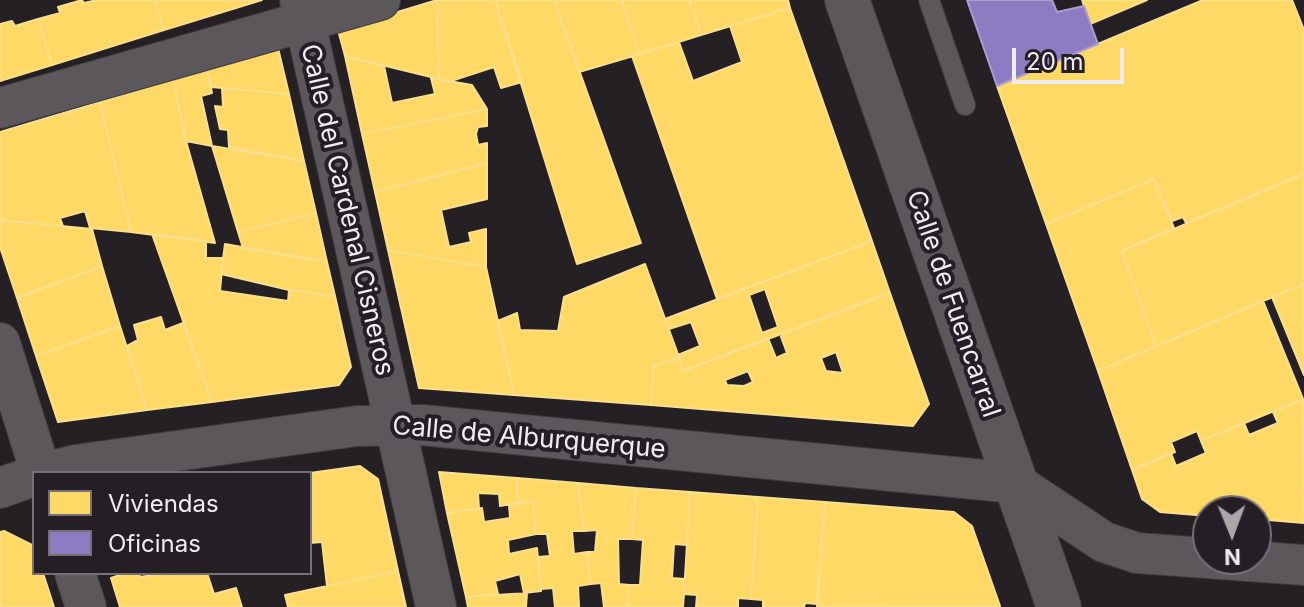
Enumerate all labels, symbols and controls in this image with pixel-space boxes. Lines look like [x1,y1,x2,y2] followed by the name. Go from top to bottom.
[1016,32,1128,82] scale bar
[294,41,400,379] street label: Calle del Cardenal Cisneros
[1026,47,1084,76] text: 20 m
[900,186,1006,422] street label: Calle de Fuencarral
[391,411,667,465] street label: Calle de Alburquerque
[32,471,312,575] legend
[108,489,219,518] text: Viviendas
[1192,495,1272,575] north arrow
[108,529,201,558] text: Oficinas
[1224,544,1241,570] text: N

